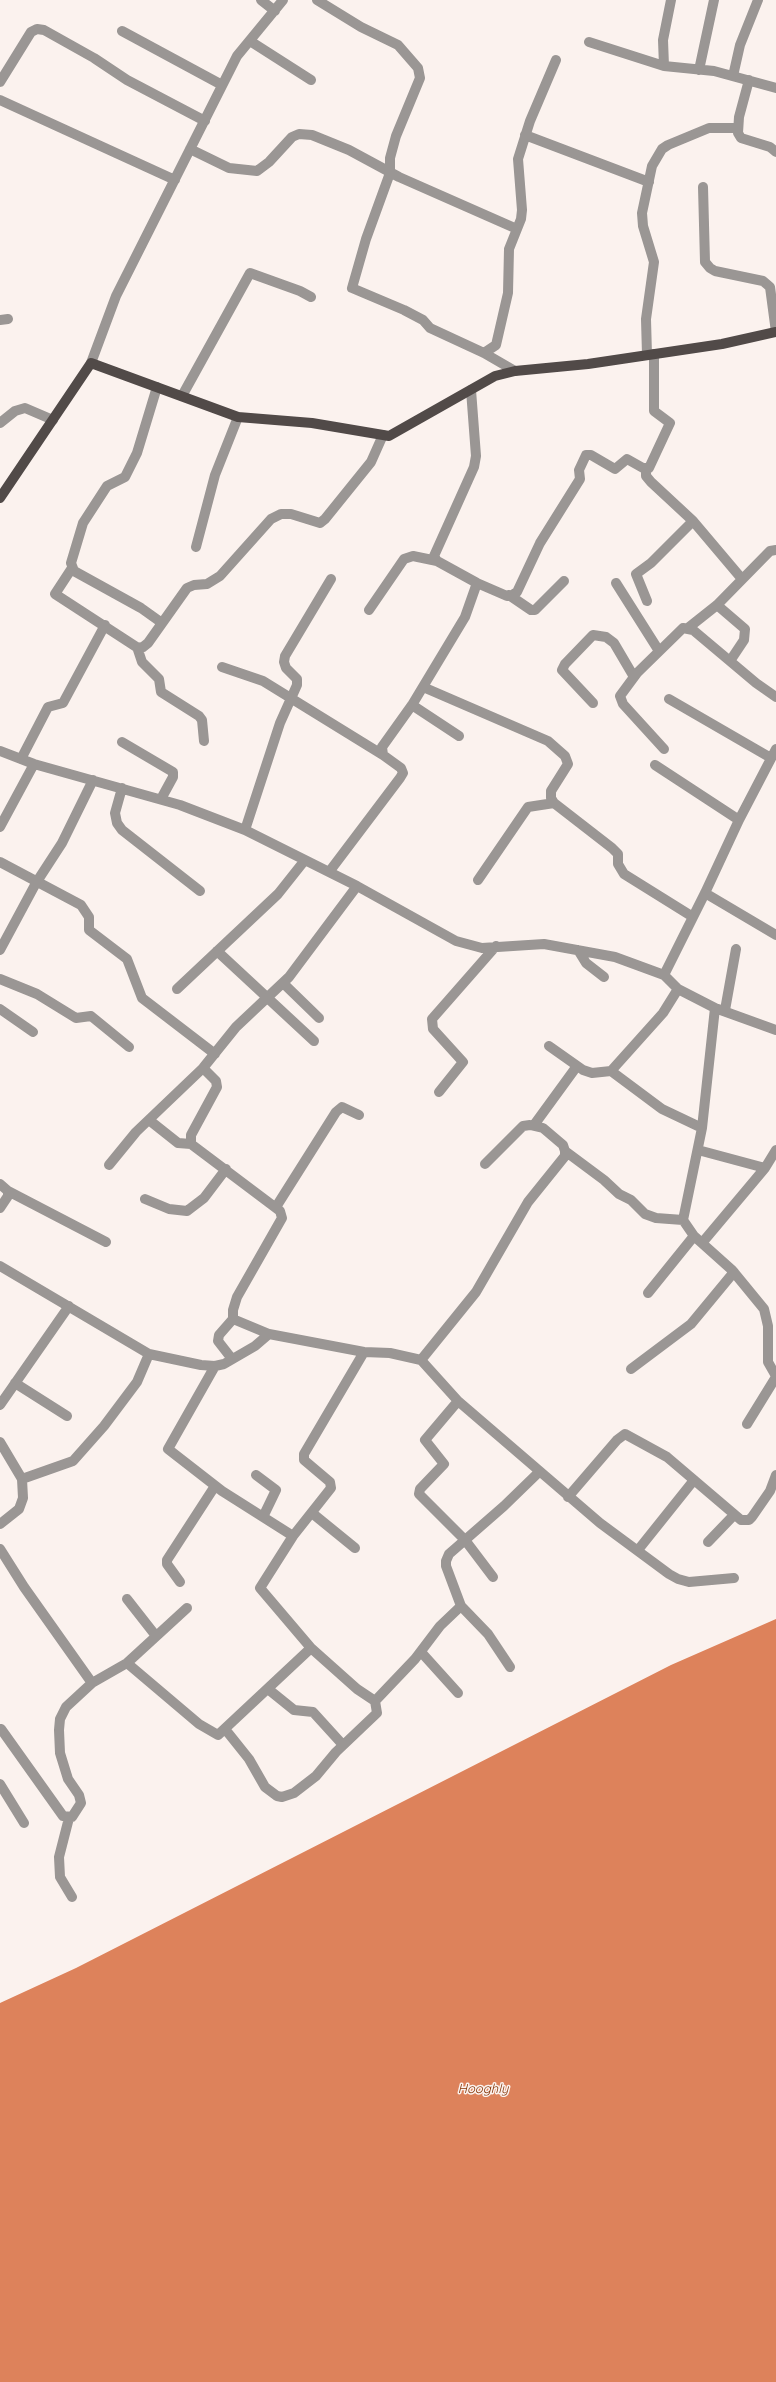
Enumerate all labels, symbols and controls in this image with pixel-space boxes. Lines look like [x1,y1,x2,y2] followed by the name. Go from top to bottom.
[458,2081,508,2097] water label: Hooghly

